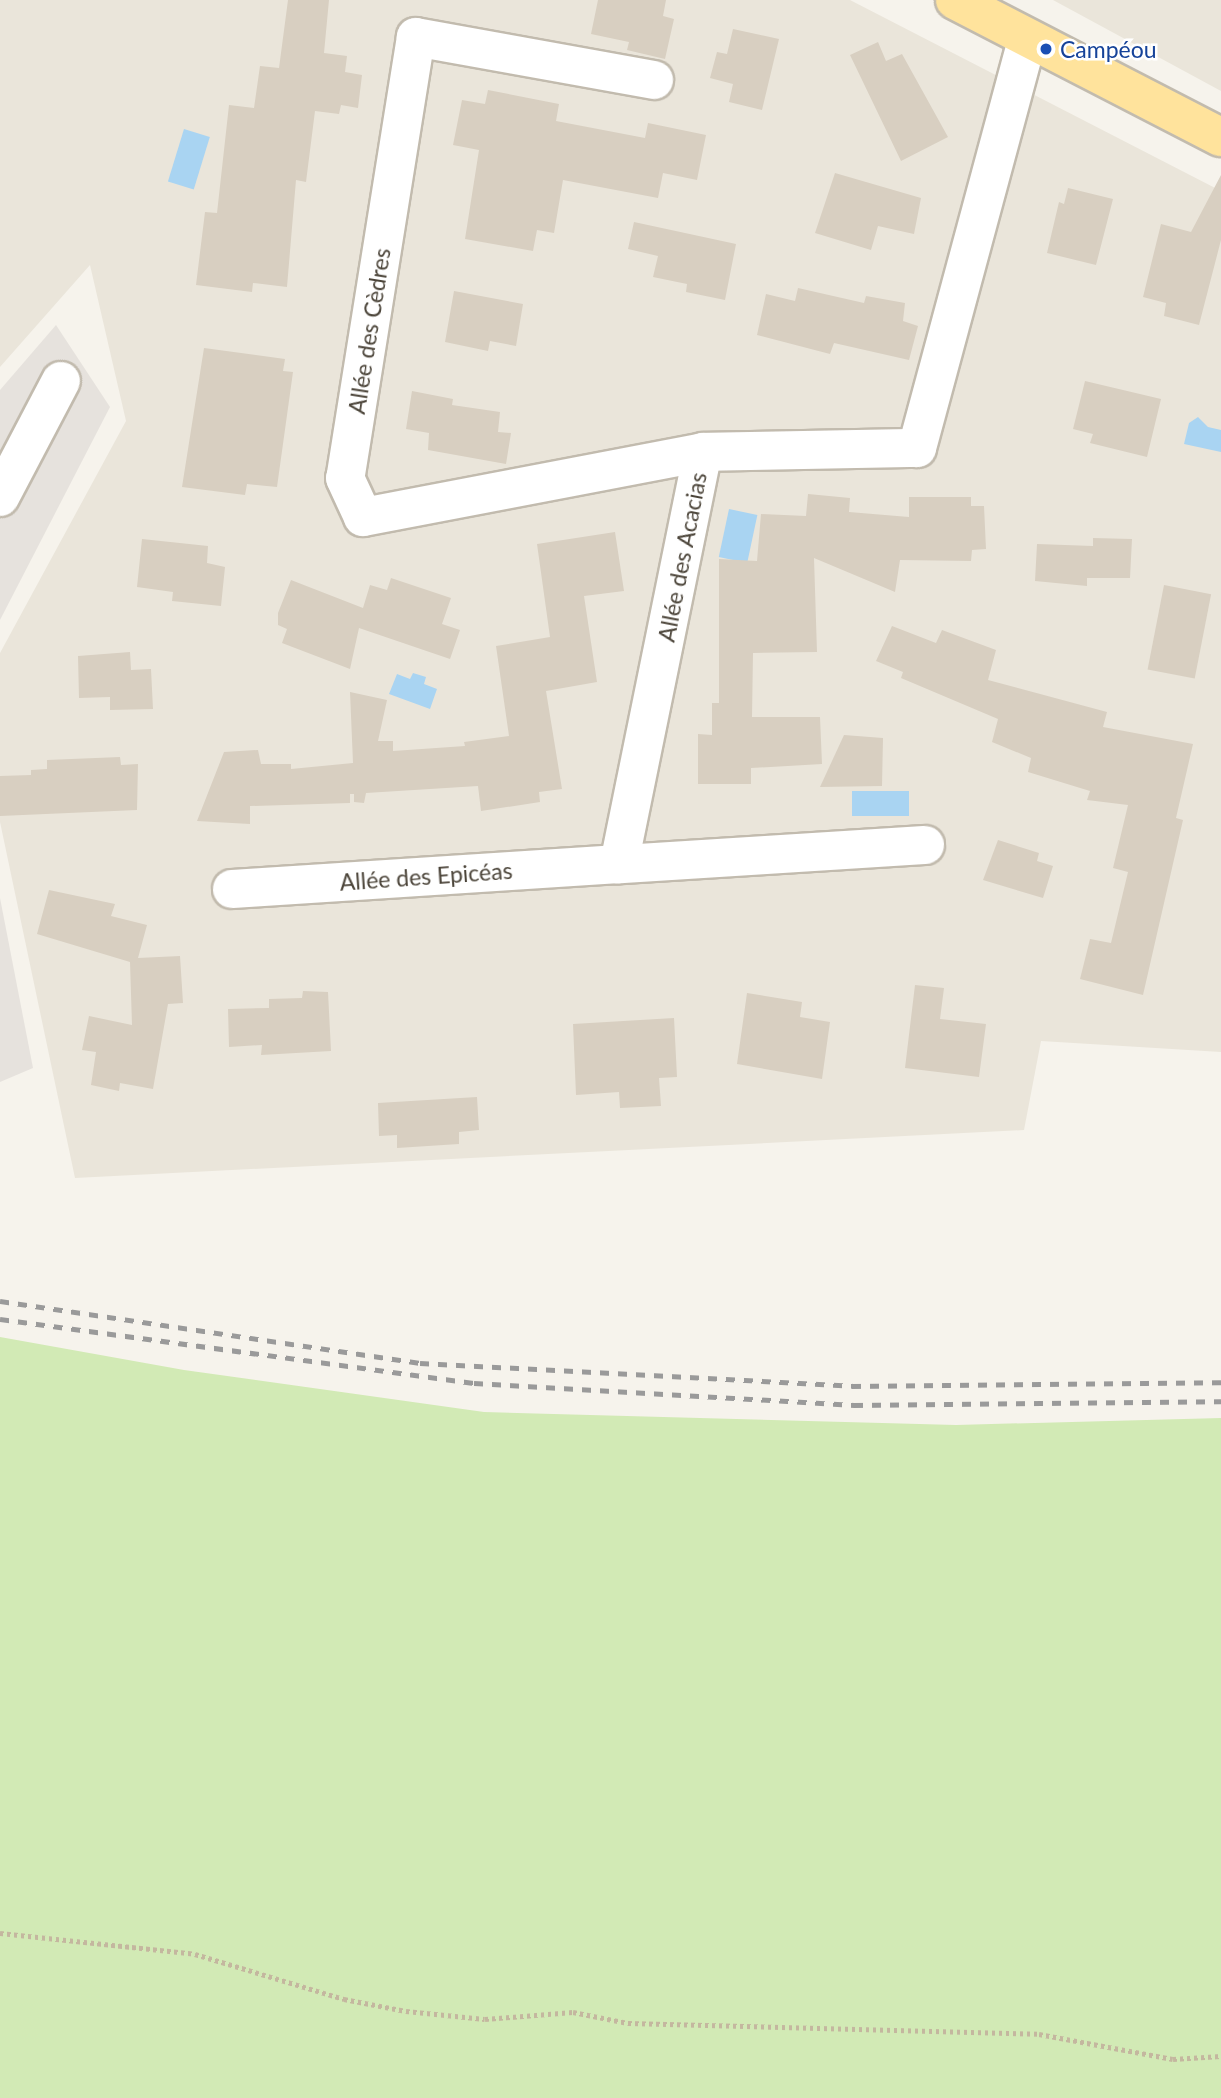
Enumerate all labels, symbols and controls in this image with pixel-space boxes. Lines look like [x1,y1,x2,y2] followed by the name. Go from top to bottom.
[1060,35,1157,63] place label: Campéou
[1038,41,1054,57] marker: Campéou
[342,246,396,416] street label: Allée des Cèdres
[652,469,712,645] street label: Allée des Acacias
[339,856,513,896] street label: Allée des Epicéas

